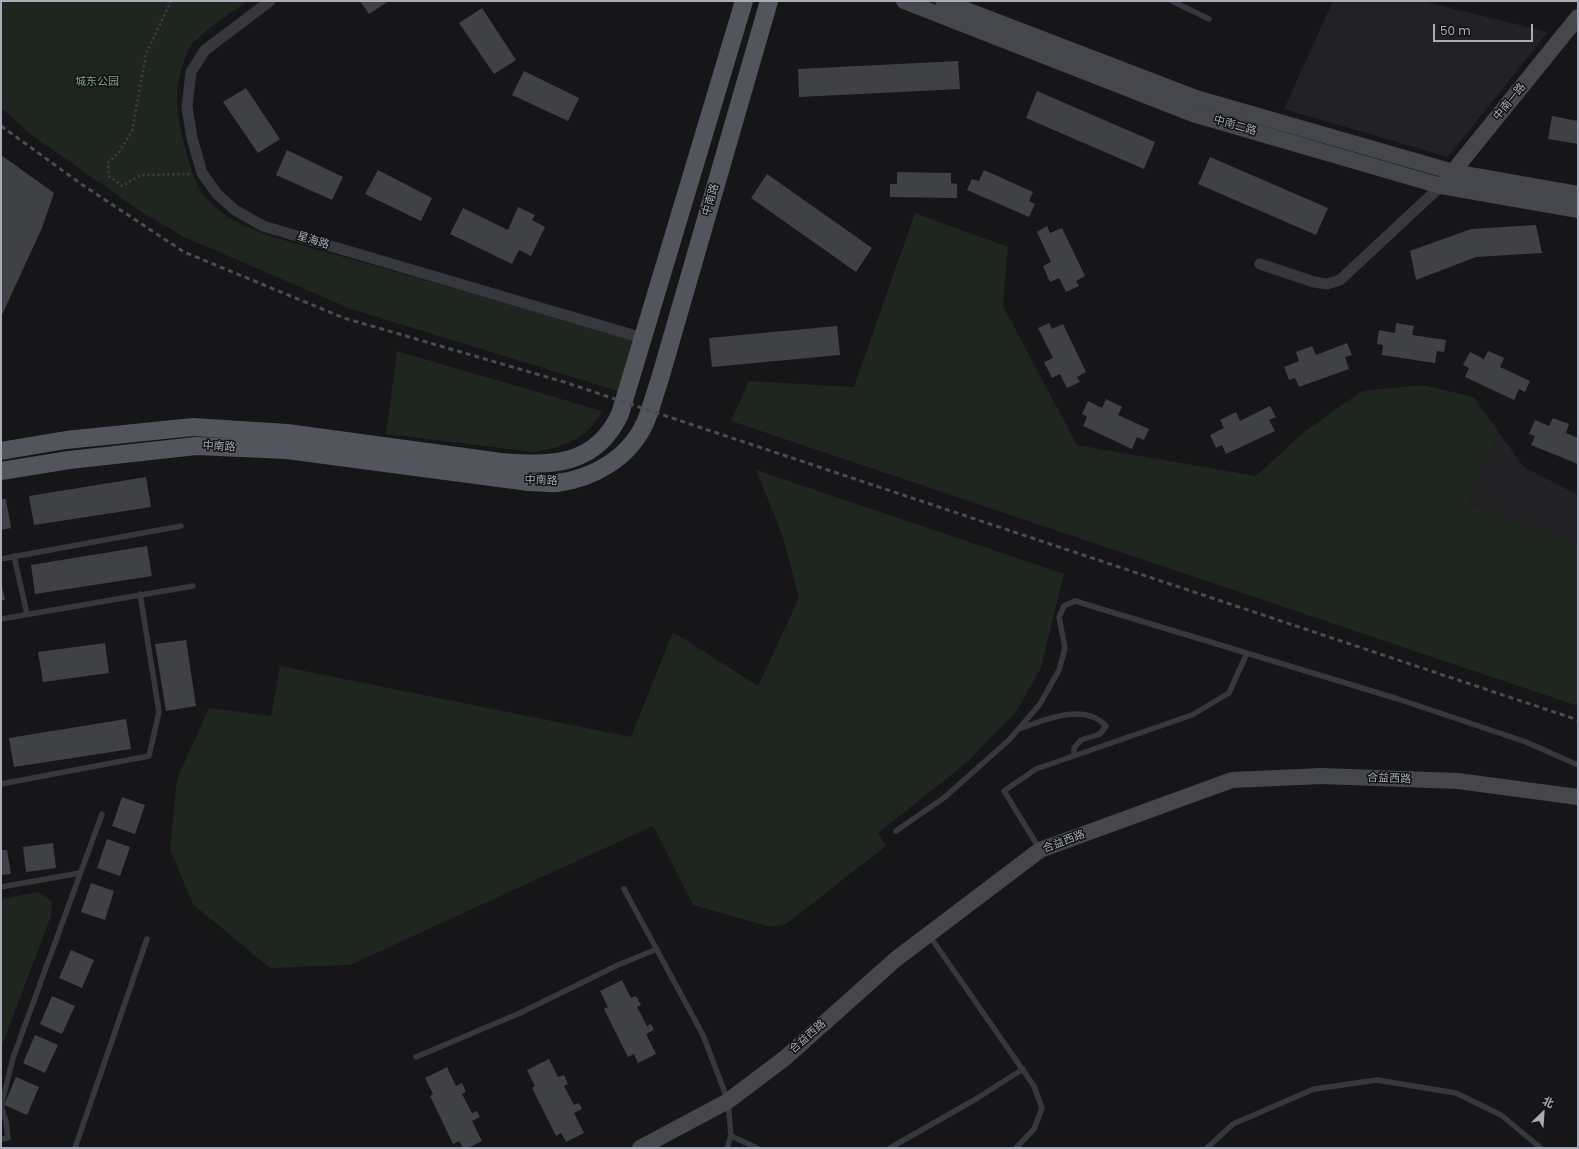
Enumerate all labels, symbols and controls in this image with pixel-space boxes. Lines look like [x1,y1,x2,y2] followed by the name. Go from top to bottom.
[1435,16,1535,42] scale bar
[1440,22,1471,39] text: 50 m
[75,75,119,89] park label: 城东公园
[1491,81,1529,123] street label: 中南一路
[1212,114,1258,138] street label: 中南二路
[700,182,722,218] street label: 中南路
[295,230,331,252] street label: 星海路
[202,440,236,454] street label: 中南路
[524,474,558,488] street label: 中南路
[1367,772,1411,786] street label: 合益西路
[1041,828,1087,856] street label: 合益西路
[787,1018,829,1056] street label: 合益西路
[1523,1093,1563,1133] north arrow
[1540,1093,1556,1112] text: 北

